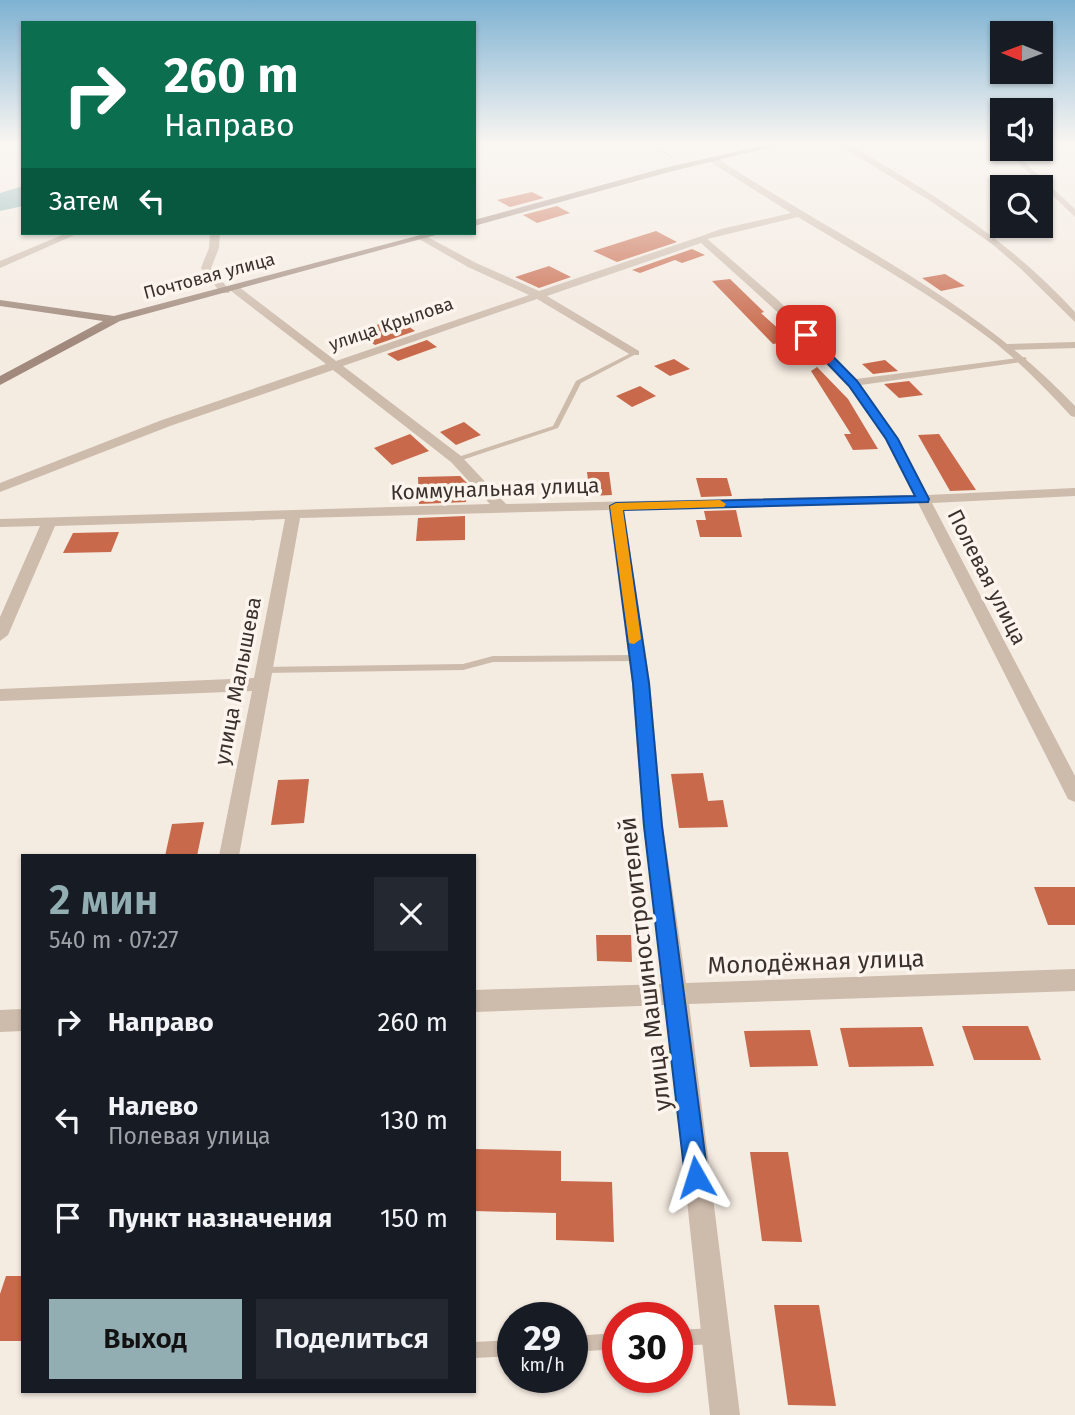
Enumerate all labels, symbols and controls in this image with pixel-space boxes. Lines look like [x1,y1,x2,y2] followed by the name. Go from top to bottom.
[990,21,1054,84] north arrow
[990,21,1053,238] map controls
[164,46,299,105] text: 260 m
[49,49,140,140] icon: right
[990,98,1053,161] button: sound
[164,106,295,144] text: Направо
[990,175,1053,238] button: search
[133,182,171,220] icon: left
[49,186,119,217] text: Затем
[141,248,277,304] street label: Почтовая улица
[326,292,456,356] street label: улица Крылова
[776,305,836,365] pin
[787,316,825,354] icon: arrive
[390,472,600,506] street label: Коммунальная улица
[942,505,1032,649] street label: Полевая улица
[209,595,267,767] street label: улица Малышева
[613,815,677,1113] street label: улица Машиностроителей
[49,875,159,925] text: 2 мин
[374,877,448,951] button: close
[49,926,179,954] text: 540 m · 07:27
[707,944,925,980] street label: Молодёжная улица
[49,1003,87,1041] icon: right
[108,1007,214,1038] text: Направо
[378,1007,448,1038] text: 260 m
[108,1091,198,1122] text: Налево
[49,1101,87,1139] icon: left
[380,1105,448,1136] text: 130 m
[108,1122,271,1150] text: Полевая улица
[659,1140,733,1214] position arrow
[49,1199,87,1237] icon: arrive
[108,1203,332,1234] text: Пункт назначения
[380,1203,448,1234] text: 150 m
[49,1299,242,1379] button: Выход
[256,1299,448,1379] button: Поделиться
[602,1302,693,1393] speed limit sign: 30
[524,1317,561,1359] text: 29
[520,1354,565,1376] text: km/h

